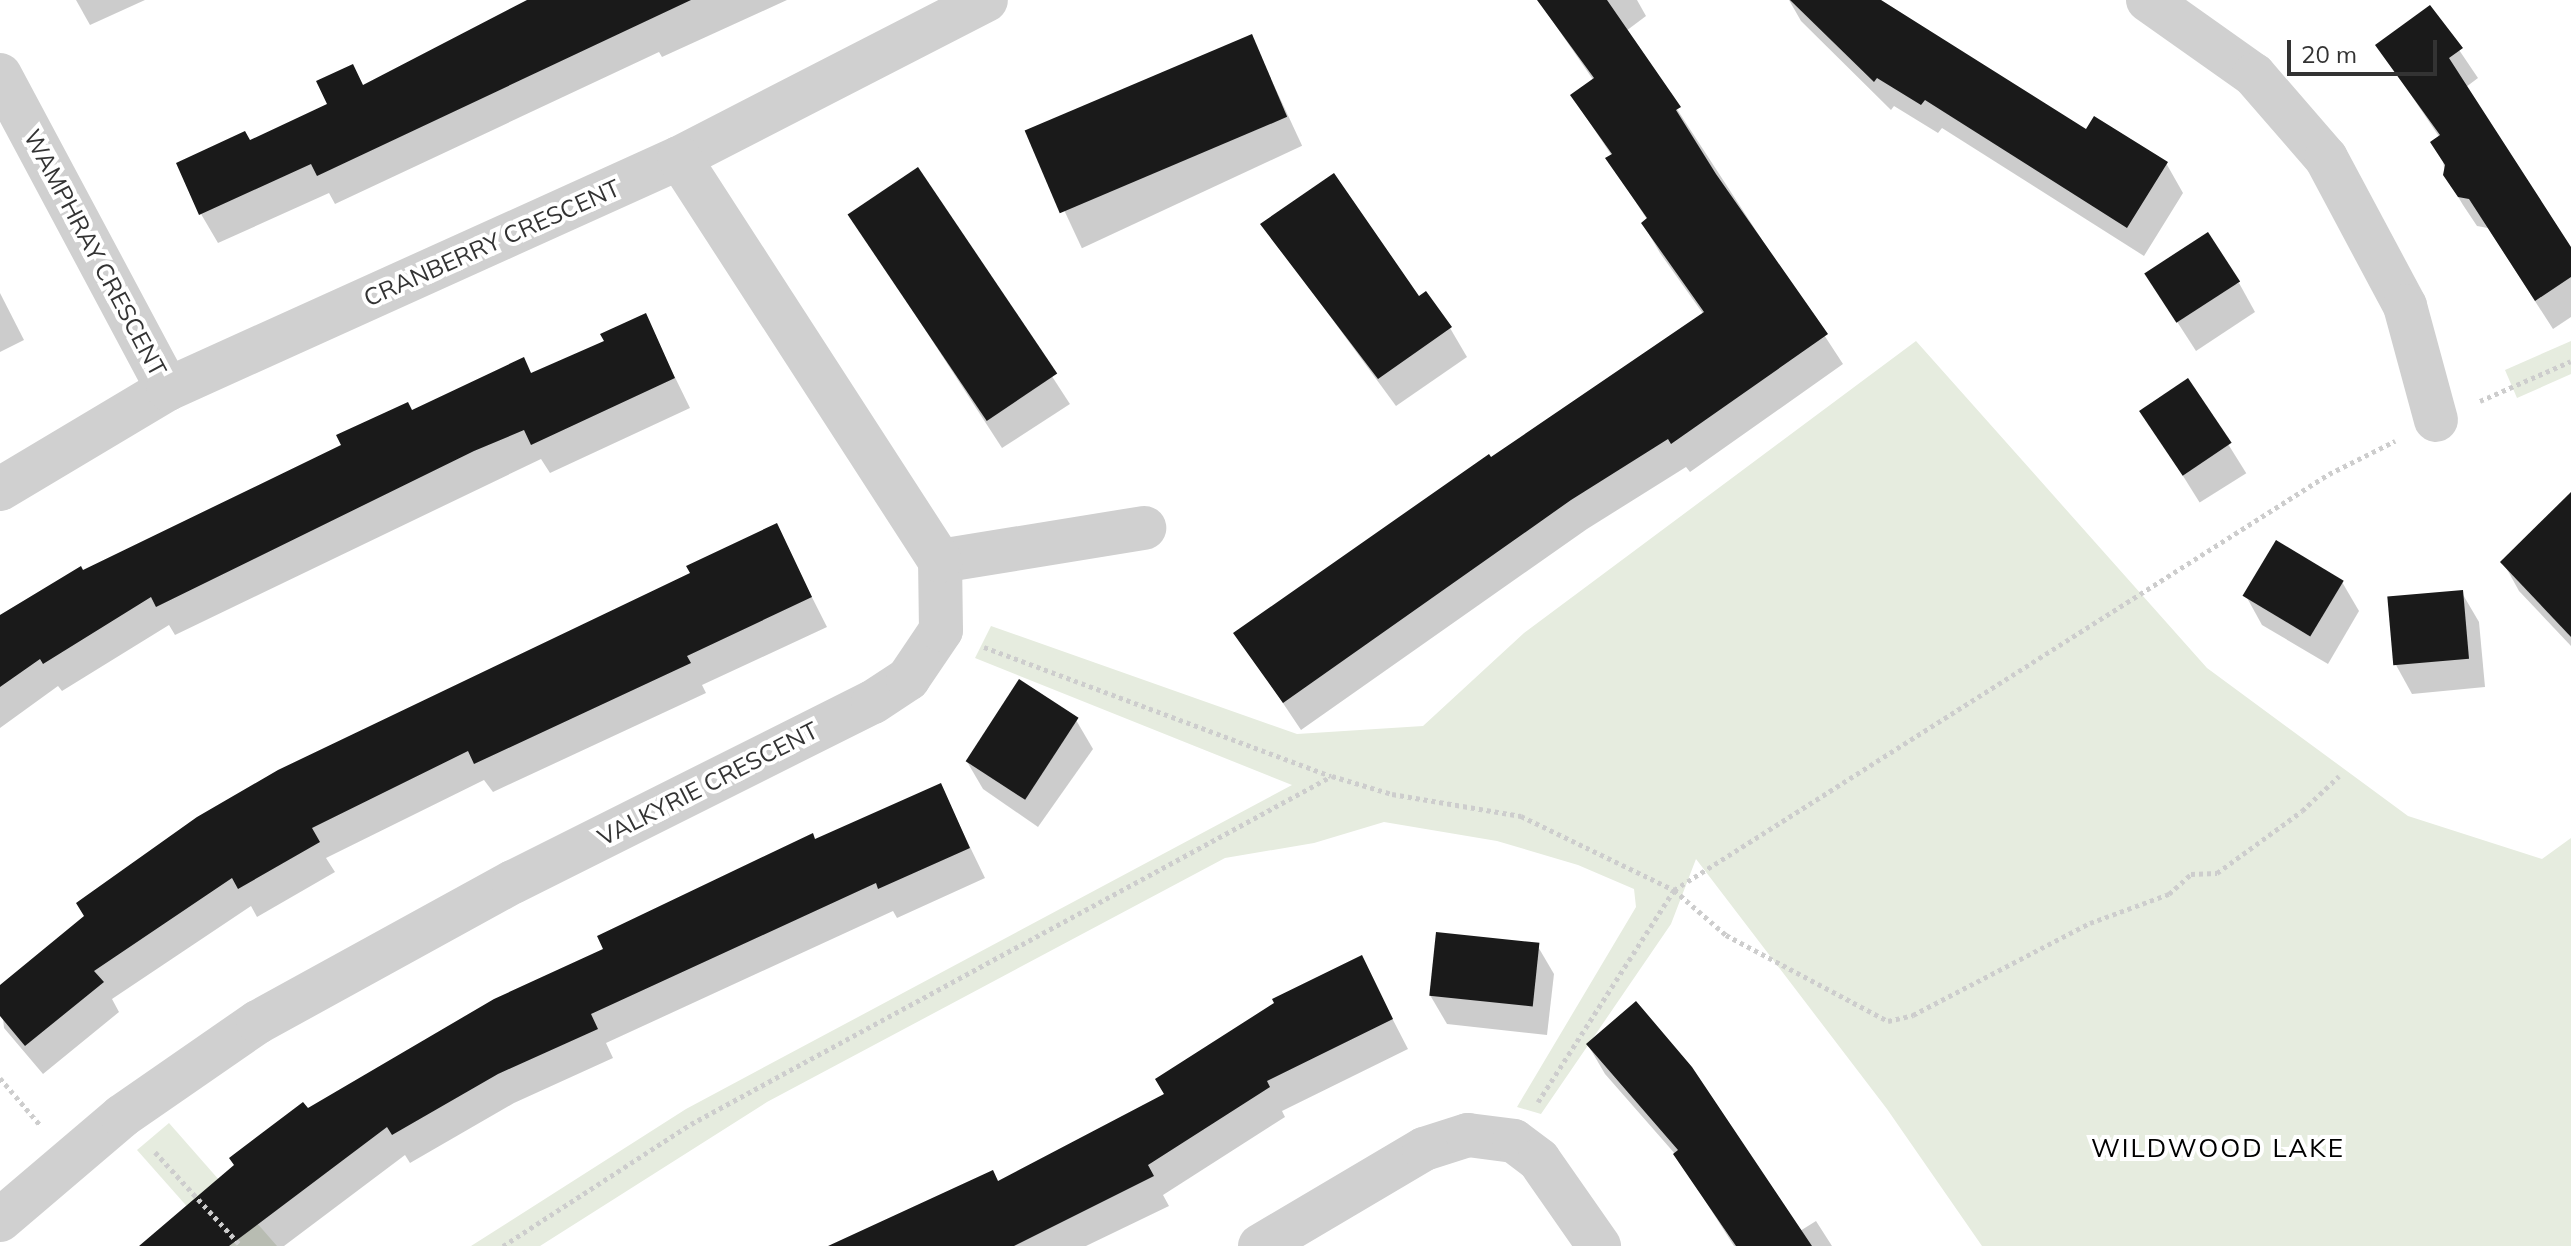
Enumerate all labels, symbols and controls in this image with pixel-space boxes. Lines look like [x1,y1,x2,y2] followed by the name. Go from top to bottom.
[2291,24,2441,74] scale bar
[2301,39,2357,69] text: 20 m
[18,125,172,381] street label: WAMPHRAY CRESCENT
[359,173,625,313] street label: CRANBERRY CRESCENT
[593,716,823,852] street label: VALKYRIE CRESCENT
[2091,1132,2345,1164] district label: WILDWOOD LAKE

